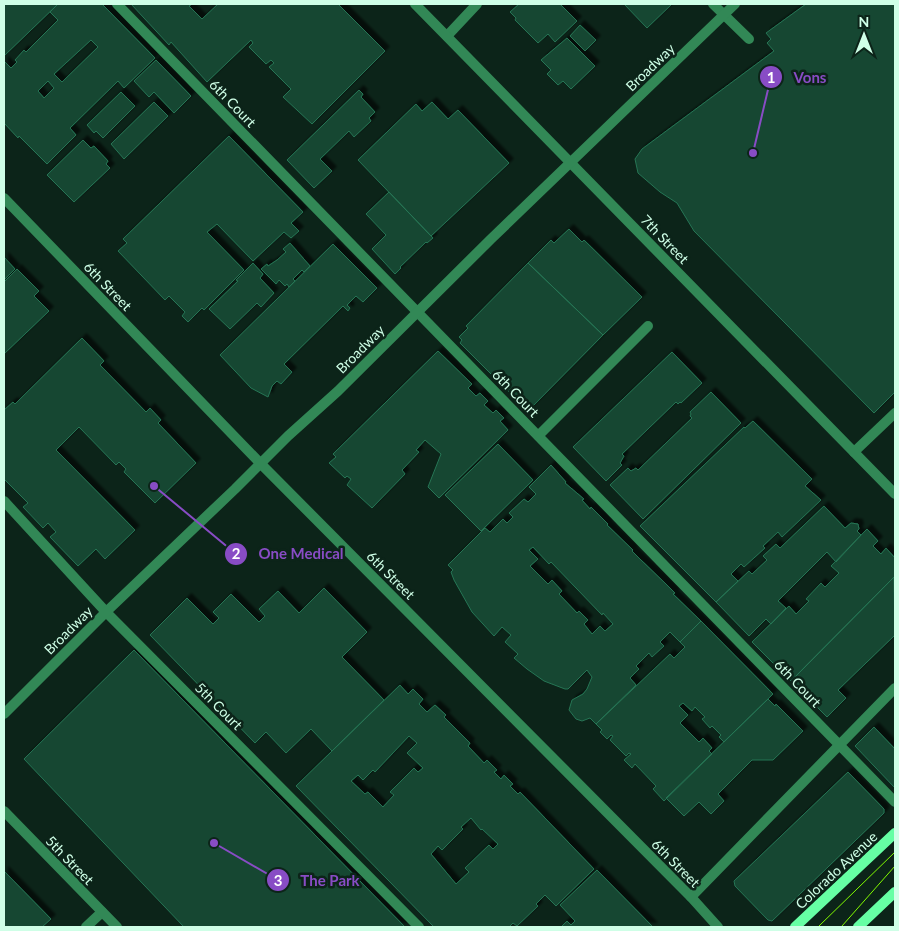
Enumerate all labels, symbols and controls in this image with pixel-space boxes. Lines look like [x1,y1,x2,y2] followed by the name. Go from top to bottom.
[839,10,889,60] north arrow
[859,13,869,30] text: N
[622,39,679,94] street label: Broadway
[758,62,836,92] callout: Vons
[767,68,775,86] text: 1
[793,68,827,86] text: Vons
[206,76,260,130] street label: 6th Court
[638,211,692,267] street label: 7th Street
[81,258,135,314] street label: 6th Street
[332,321,388,377] street label: Broadway
[489,366,543,420] street label: 6th Court
[223,539,353,569] callout: One Medical
[232,544,241,562] text: 2
[259,544,343,562] text: One Medical
[363,547,419,603] street label: 6th Street
[40,602,96,658] street label: Broadway
[771,656,825,710] street label: 6th Court
[192,679,246,733] street label: 5th Court
[792,828,880,912] street label: Colorado Avenue
[43,832,97,888] street label: 5th Street
[648,835,704,891] street label: 6th Street
[265,865,370,895] callout: The Park
[274,871,282,889] text: 3
[300,871,361,889] text: The Park

